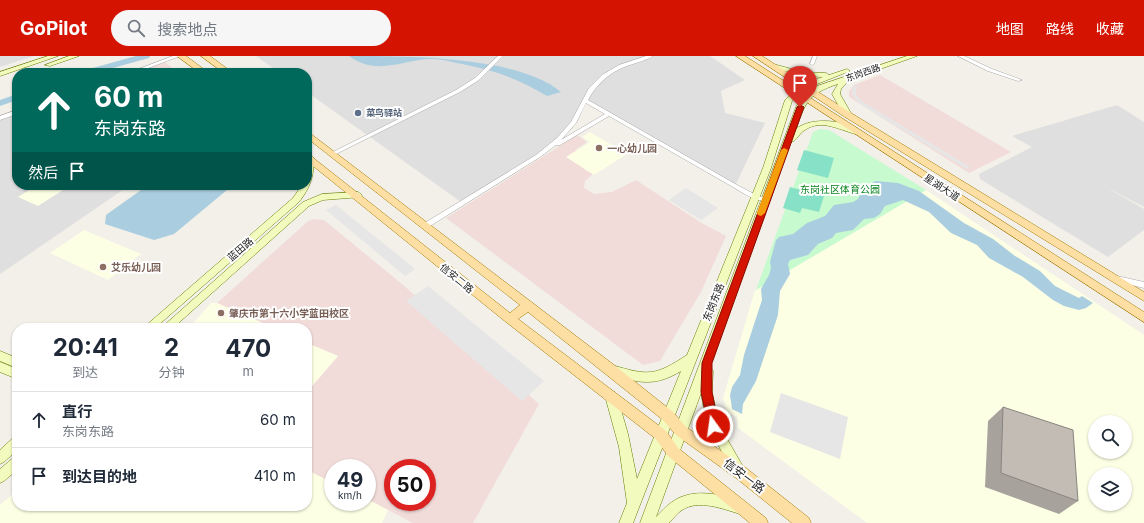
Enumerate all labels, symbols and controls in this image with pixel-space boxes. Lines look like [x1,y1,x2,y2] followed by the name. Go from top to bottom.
[111,10,391,46] search box
[20,17,87,40] text: GoPilot
[125,17,147,39] icon: search
[157,20,217,39] text: 搜索地点
[996,20,1024,37] text: 地图
[1046,20,1074,37] text: 路线
[1096,20,1124,37] text: 收藏
[844,61,882,84] street label: 东岗西路
[783,66,817,107] pin
[789,72,811,94] icon: arrive
[94,80,163,114] text: 60 m
[28,84,80,136] icon: ahead
[366,107,402,118] place label: 菜鸟驿站
[353,108,363,118] marker: 菜鸟驿站
[94,118,166,139] text: 东岗东路
[607,142,657,154] place label: 一心幼儿园
[594,143,604,153] marker: 一心幼儿园
[66,160,88,182] icon: arrive
[28,163,58,182] text: 然后
[922,171,962,203] street label: 星湖大道
[800,183,880,195] park label: 东岗社区体育公园
[225,235,255,263] street label: 蓝田路
[111,261,161,273] place label: 艾乐幼儿园
[438,261,476,295] street label: 信安二路
[98,262,108,272] marker: 艾乐幼儿园
[700,281,726,323] street label: 东岗东路
[229,307,349,319] place label: 肇庆市第十六小学蓝田校区
[216,308,226,318] marker: 肇庆市第十六小学蓝田校区
[53,333,118,362] text: 20:41
[164,333,179,362] text: 2
[225,334,271,363] text: 470
[243,363,254,379] text: m
[72,364,98,380] text: 到达
[158,364,185,380] text: 分钟
[62,402,92,421] text: 直行
[692,405,734,447] position arrow
[28,409,50,431] icon: ahead
[260,410,296,429] text: 60 m
[1088,415,1132,511] map controls
[1088,415,1132,459] button: search
[62,423,114,439] text: 东岗东路
[721,455,768,496] street label: 信安一路
[384,459,436,511] speed limit sign: 50
[28,465,50,487] icon: arrive
[254,466,296,485] text: 410 m
[62,467,137,486] text: 到达目的地
[1088,467,1132,511] button: layers
[337,468,363,492] text: 49
[338,489,362,501] text: km/h

